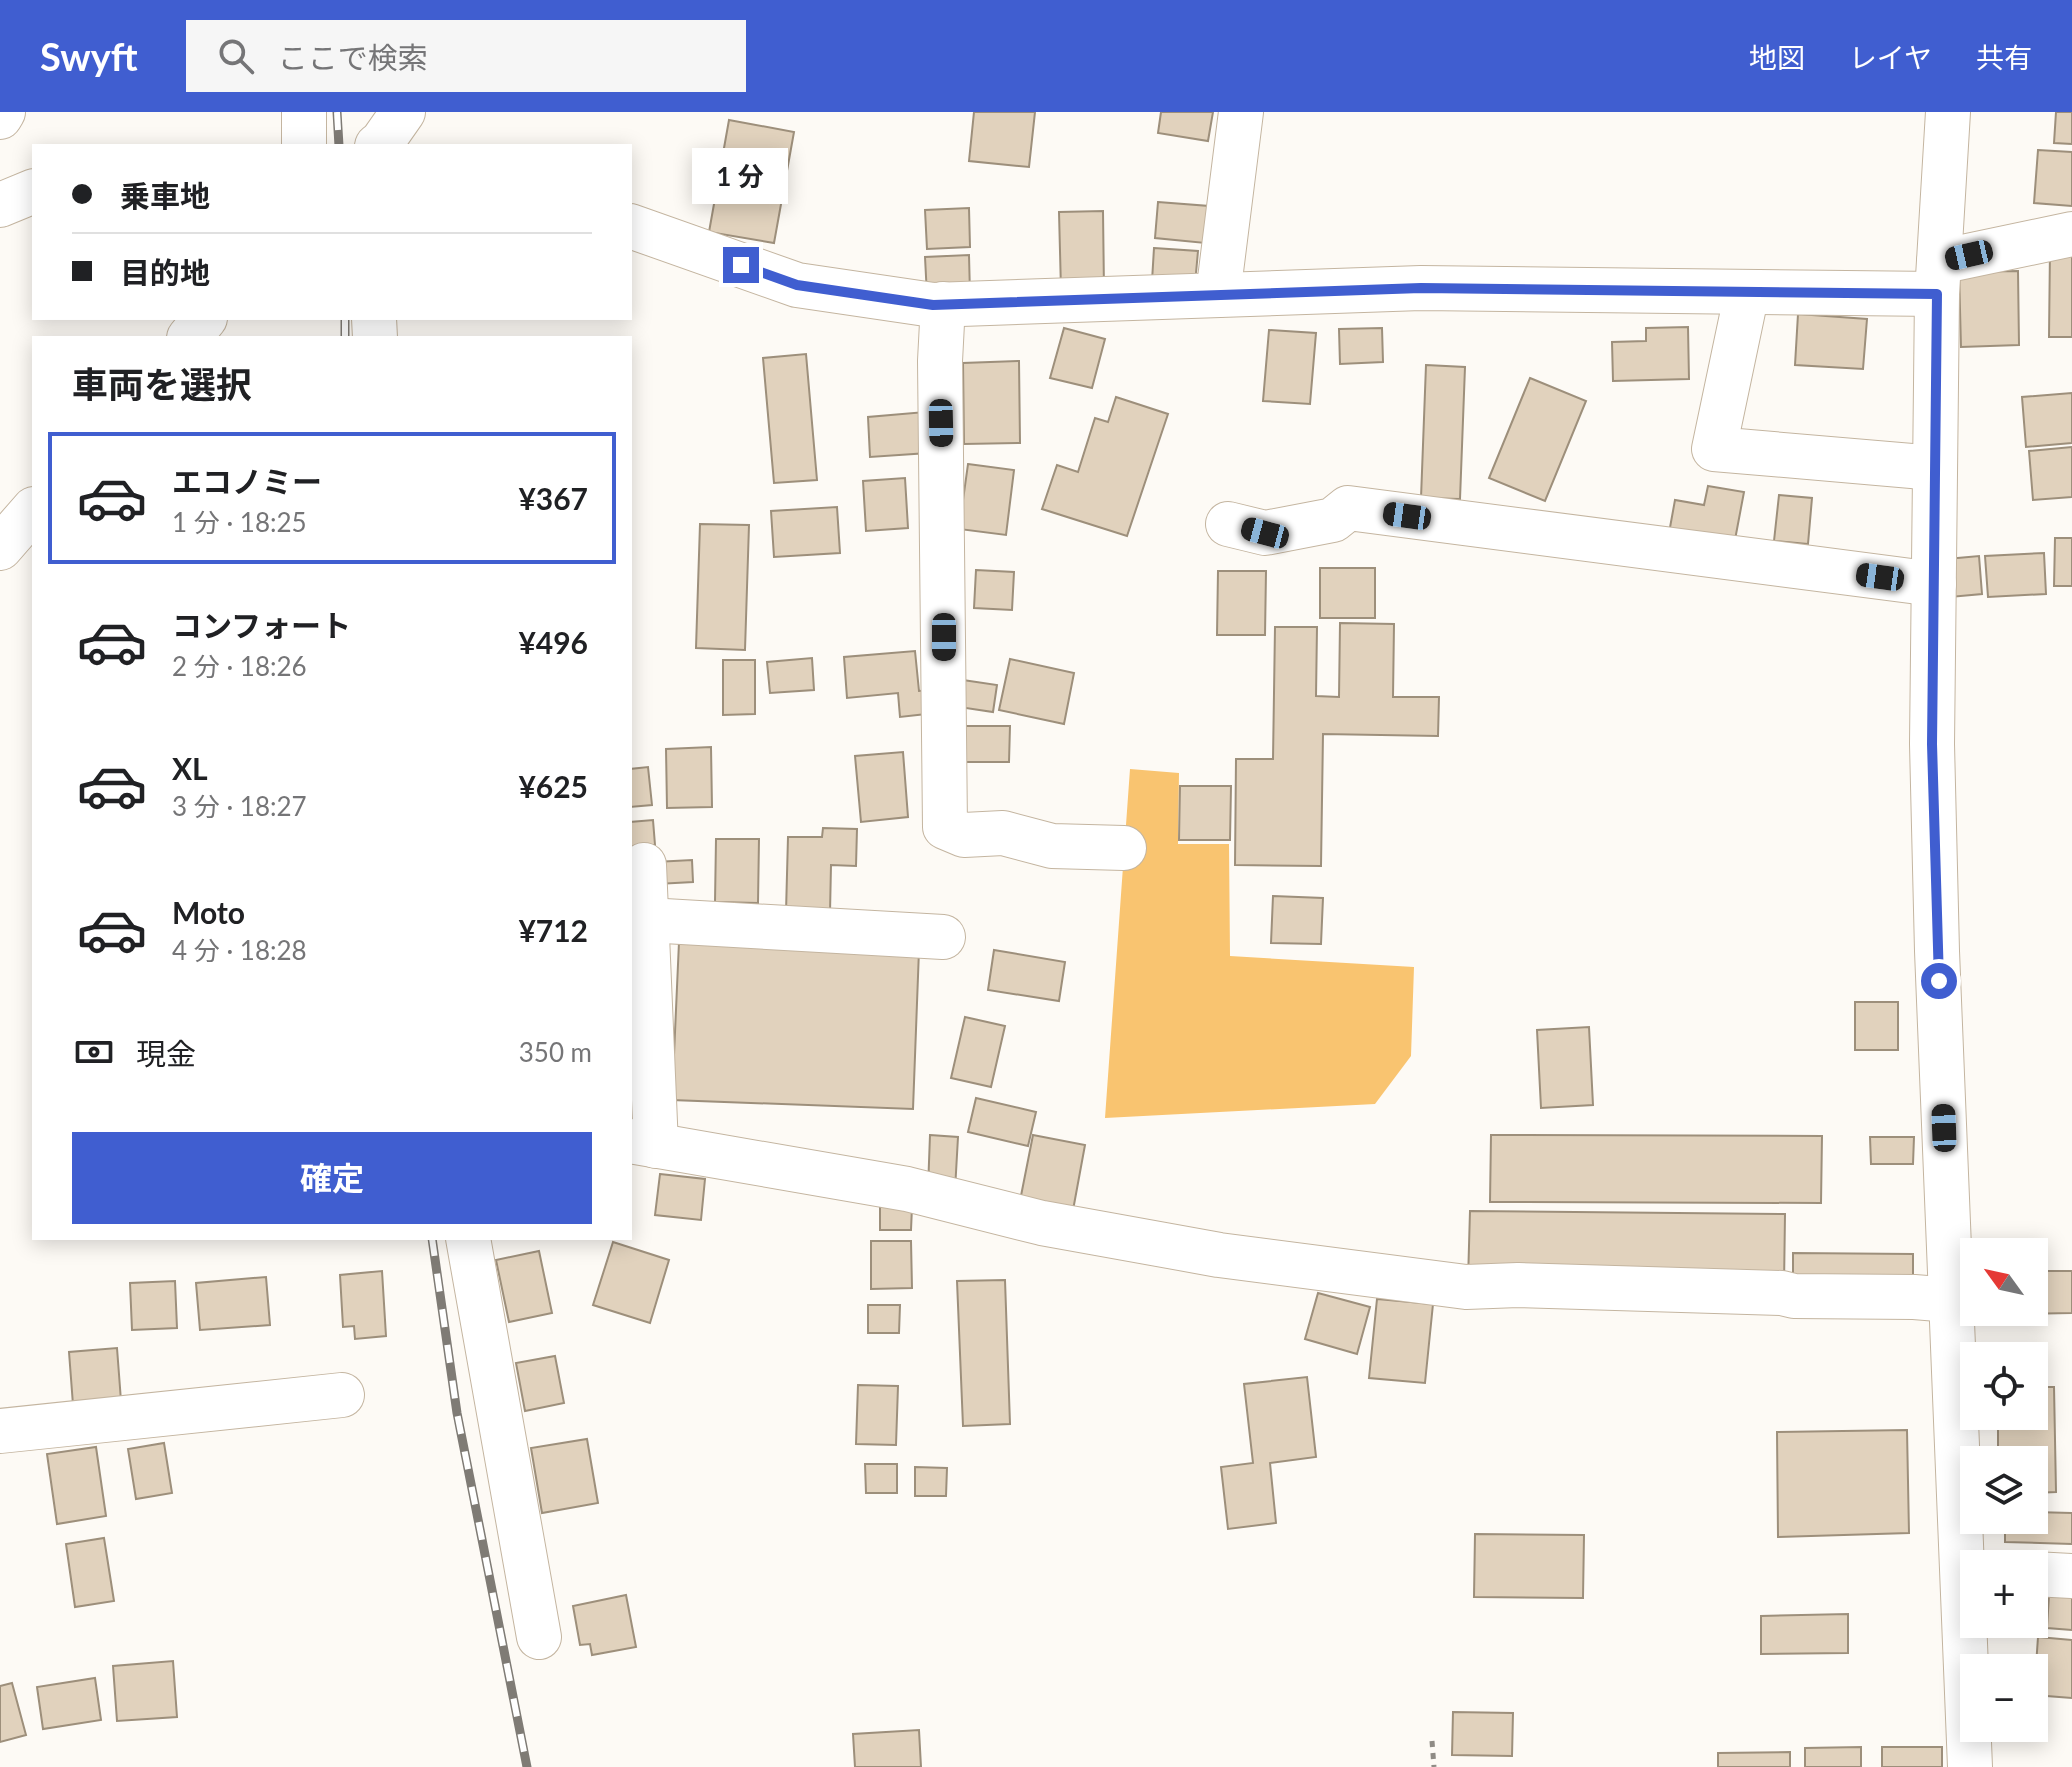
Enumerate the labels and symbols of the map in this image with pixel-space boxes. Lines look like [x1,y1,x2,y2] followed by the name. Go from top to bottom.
[693,149,789,205] callout: 1 分
[1943,238,1995,272] car
[723,247,759,283] route end
[929,399,953,447] car
[1382,501,1432,531] car
[1239,515,1291,551] car
[1855,562,1905,592] car
[932,613,956,661] car
[1921,963,1957,999] route start
[1931,1104,1957,1152] car
[1960,1238,2048,1326] north arrow

